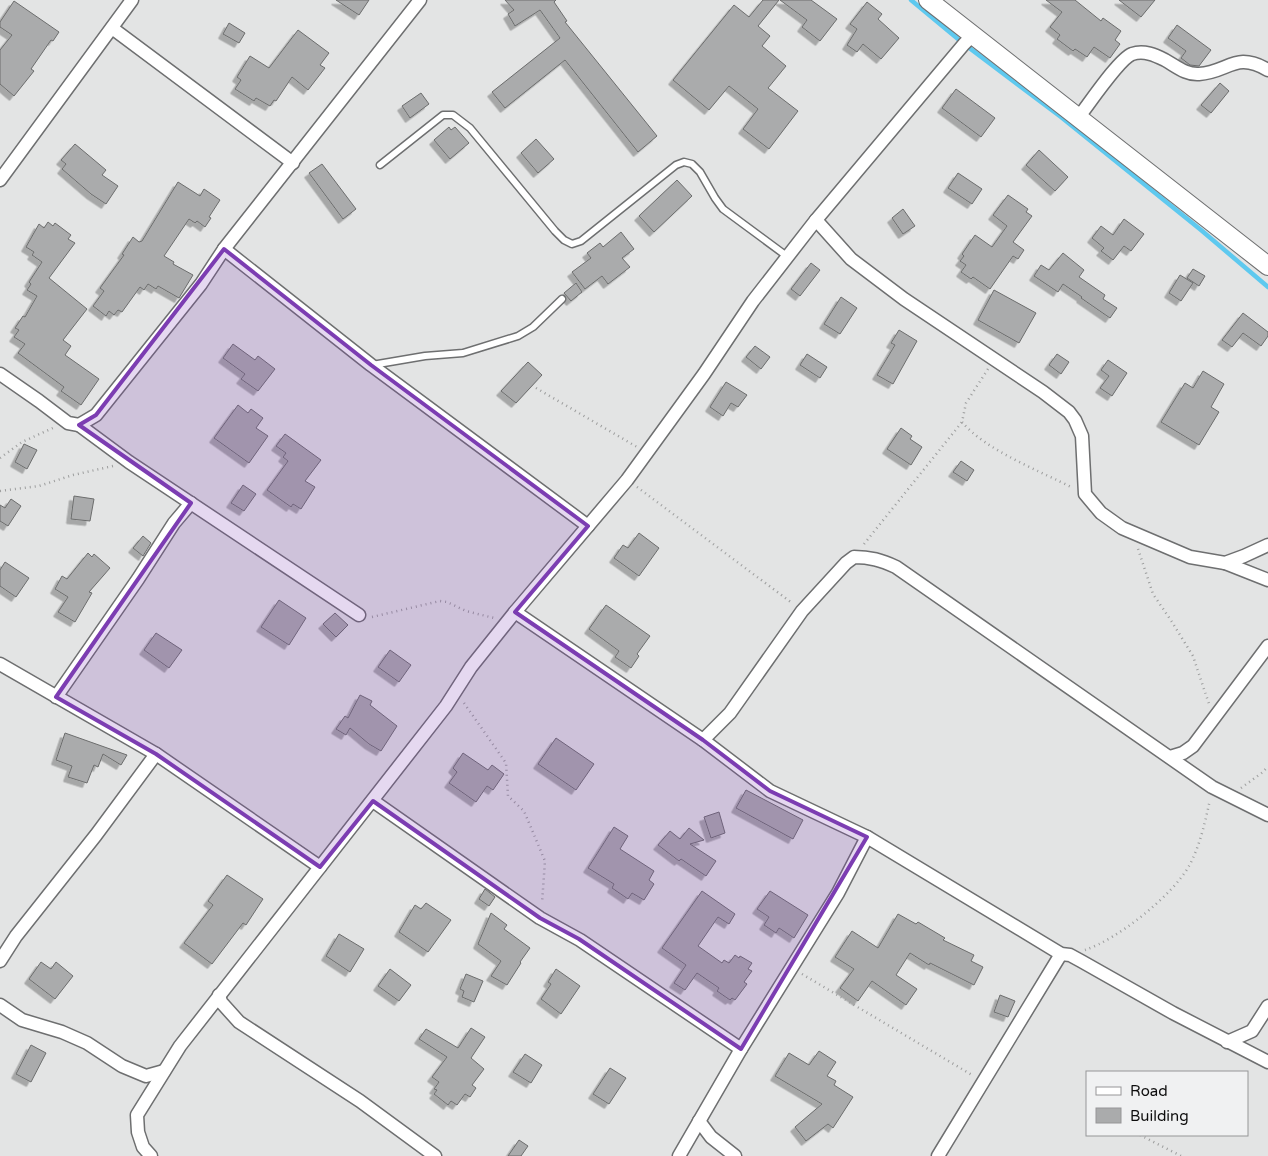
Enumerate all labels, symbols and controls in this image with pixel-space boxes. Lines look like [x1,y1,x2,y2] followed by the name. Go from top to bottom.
[1086,1071,1248,1136] legend
[1130,1082,1168,1100] text: Road
[1130,1107,1189,1125] text: Building

